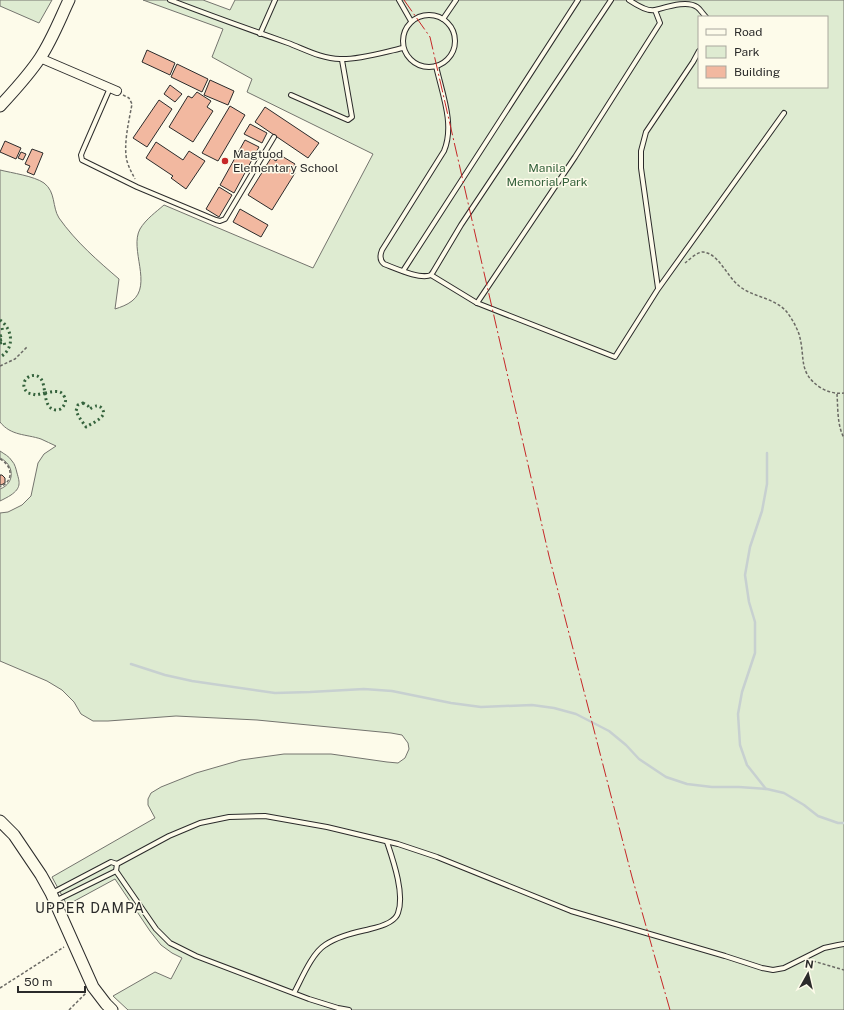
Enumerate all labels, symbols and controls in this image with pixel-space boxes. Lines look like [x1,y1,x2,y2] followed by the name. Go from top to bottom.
[698,16,828,88] legend
[734,25,762,39] text: Road
[734,45,760,59] text: Park
[734,65,780,79] text: Building
[233,147,339,175] place label: Magtuod Elementary School
[220,156,230,166] marker: Magtuod Elementary School
[507,161,588,189] park label: Manila Memorial Park
[35,900,145,916] district label: UPPER DAMPA
[788,954,828,994] north arrow
[804,958,814,971] text: N
[18,968,85,994] scale bar
[24,975,52,989] text: 50 m

